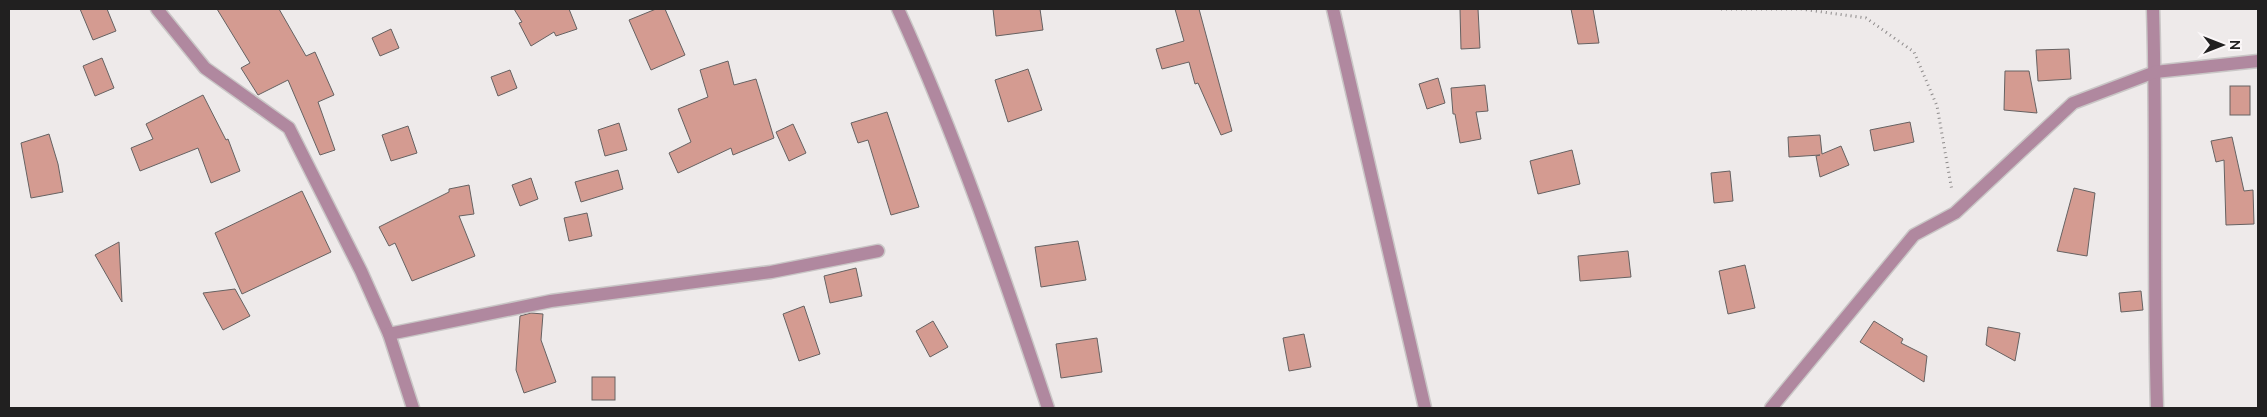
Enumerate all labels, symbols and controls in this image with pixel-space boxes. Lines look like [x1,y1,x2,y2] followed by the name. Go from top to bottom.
[2197,20,2247,70] north arrow
[2227,40,2243,50] text: N

